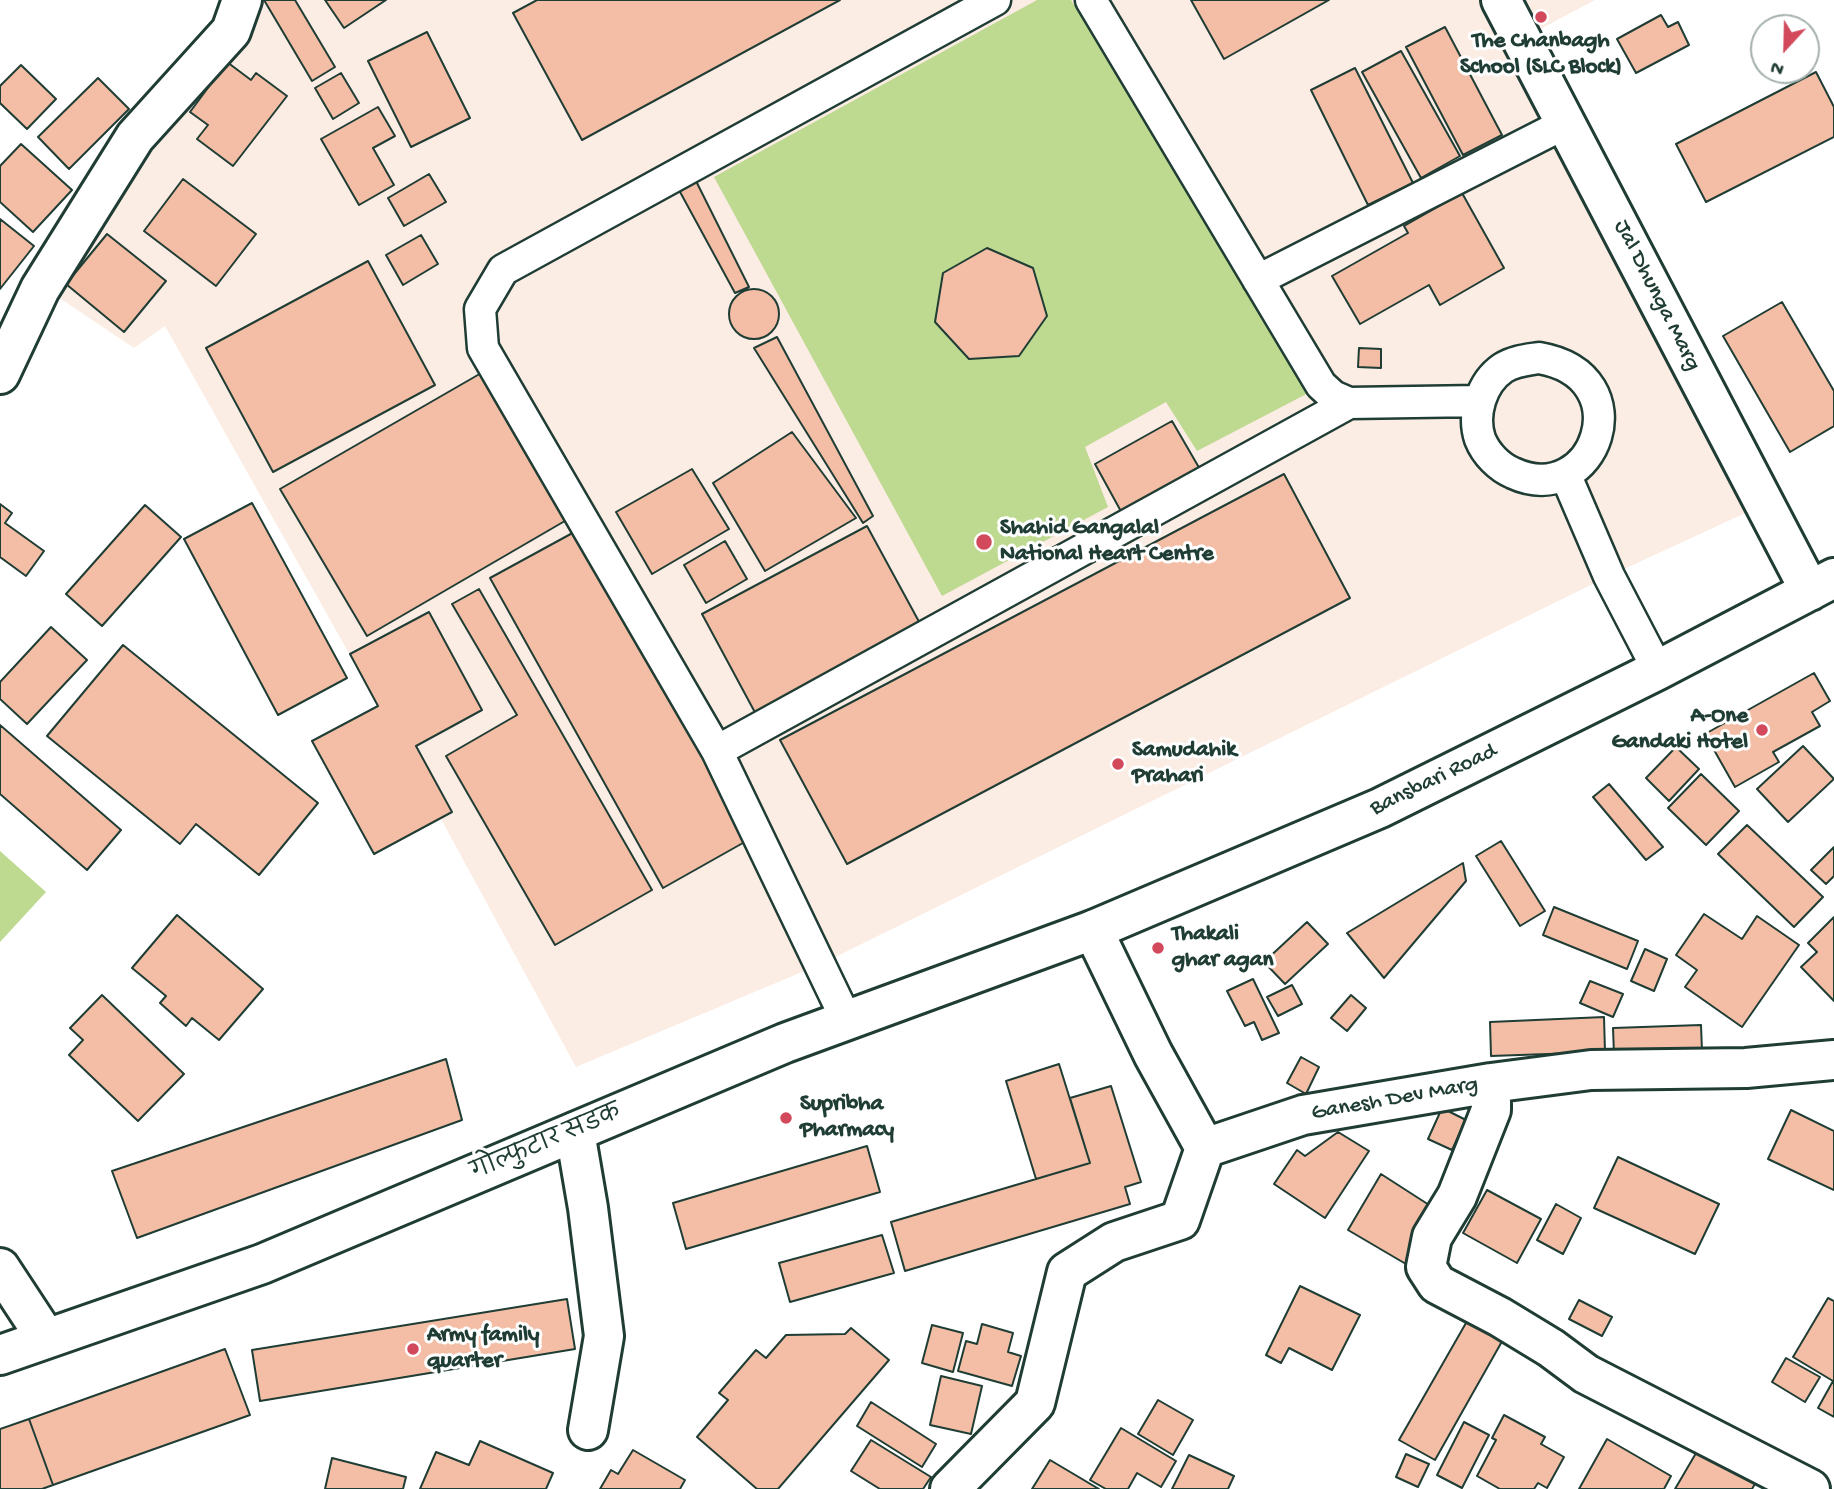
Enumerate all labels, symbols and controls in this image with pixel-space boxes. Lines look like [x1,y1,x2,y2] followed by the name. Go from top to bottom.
[1533,9,1549,25] marker: The Chanbagh School (SLC Block)
[1750,14,1820,84] north arrow
[1460,28,1622,82] place label: The Chanbagh School (SLC Block)
[1768,54,1788,80] text: N
[1606,216,1706,376] street label: Jal Dhunga Marg
[1000,515,1214,569] place label: Shahid Gangalal National Heart Centre
[974,532,994,552] marker: Shahid Gangalal National Heart Centre
[1611,703,1748,757] place label: A-One Gandaki Hotel
[1754,722,1770,738] marker: A-One Gandaki Hotel
[1132,737,1236,791] place label: Samudahik Prahari
[1366,738,1502,824] street label: Bansbari Road
[1110,756,1126,772] marker: Samudahik Prahari
[1172,921,1273,975] place label: Thakali ghar agan
[1150,940,1166,956] marker: Thakali ghar agan
[1310,1072,1480,1128] street label: Ganesh Dev Marg
[800,1091,894,1145] place label: Supribha Pharmacy
[468,1100,626,1188] street label: गोल्फुटार सडक
[778,1110,794,1126] marker: Supribha Pharmacy
[427,1322,539,1376] place label: Army family quarter
[405,1341,421,1357] marker: Army family quarter

